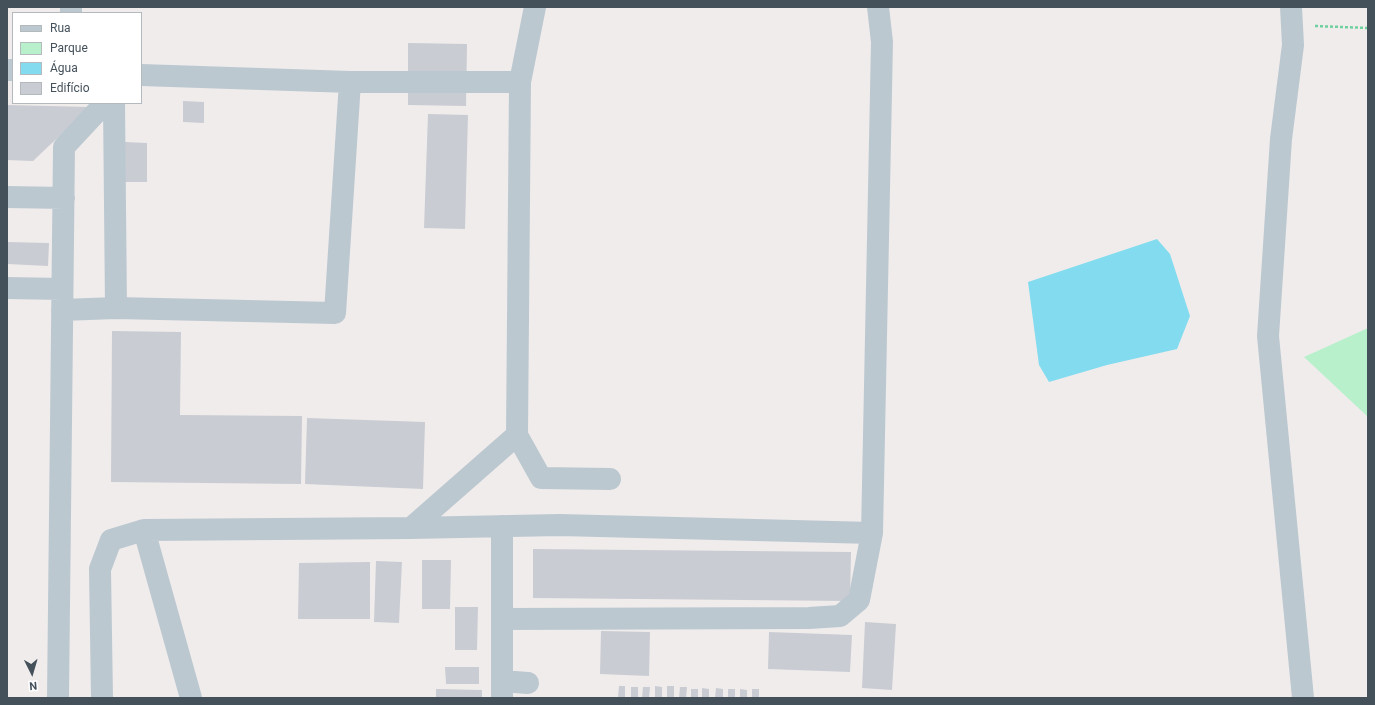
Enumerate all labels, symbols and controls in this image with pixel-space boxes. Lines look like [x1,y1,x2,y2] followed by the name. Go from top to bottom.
[12,12,142,104] legend
[50,21,71,35] text: Rua
[50,41,88,55] text: Parque
[50,61,78,75] text: Água
[50,81,90,95] text: Edifício
[12,653,52,693] north arrow
[29,679,38,692] text: N

